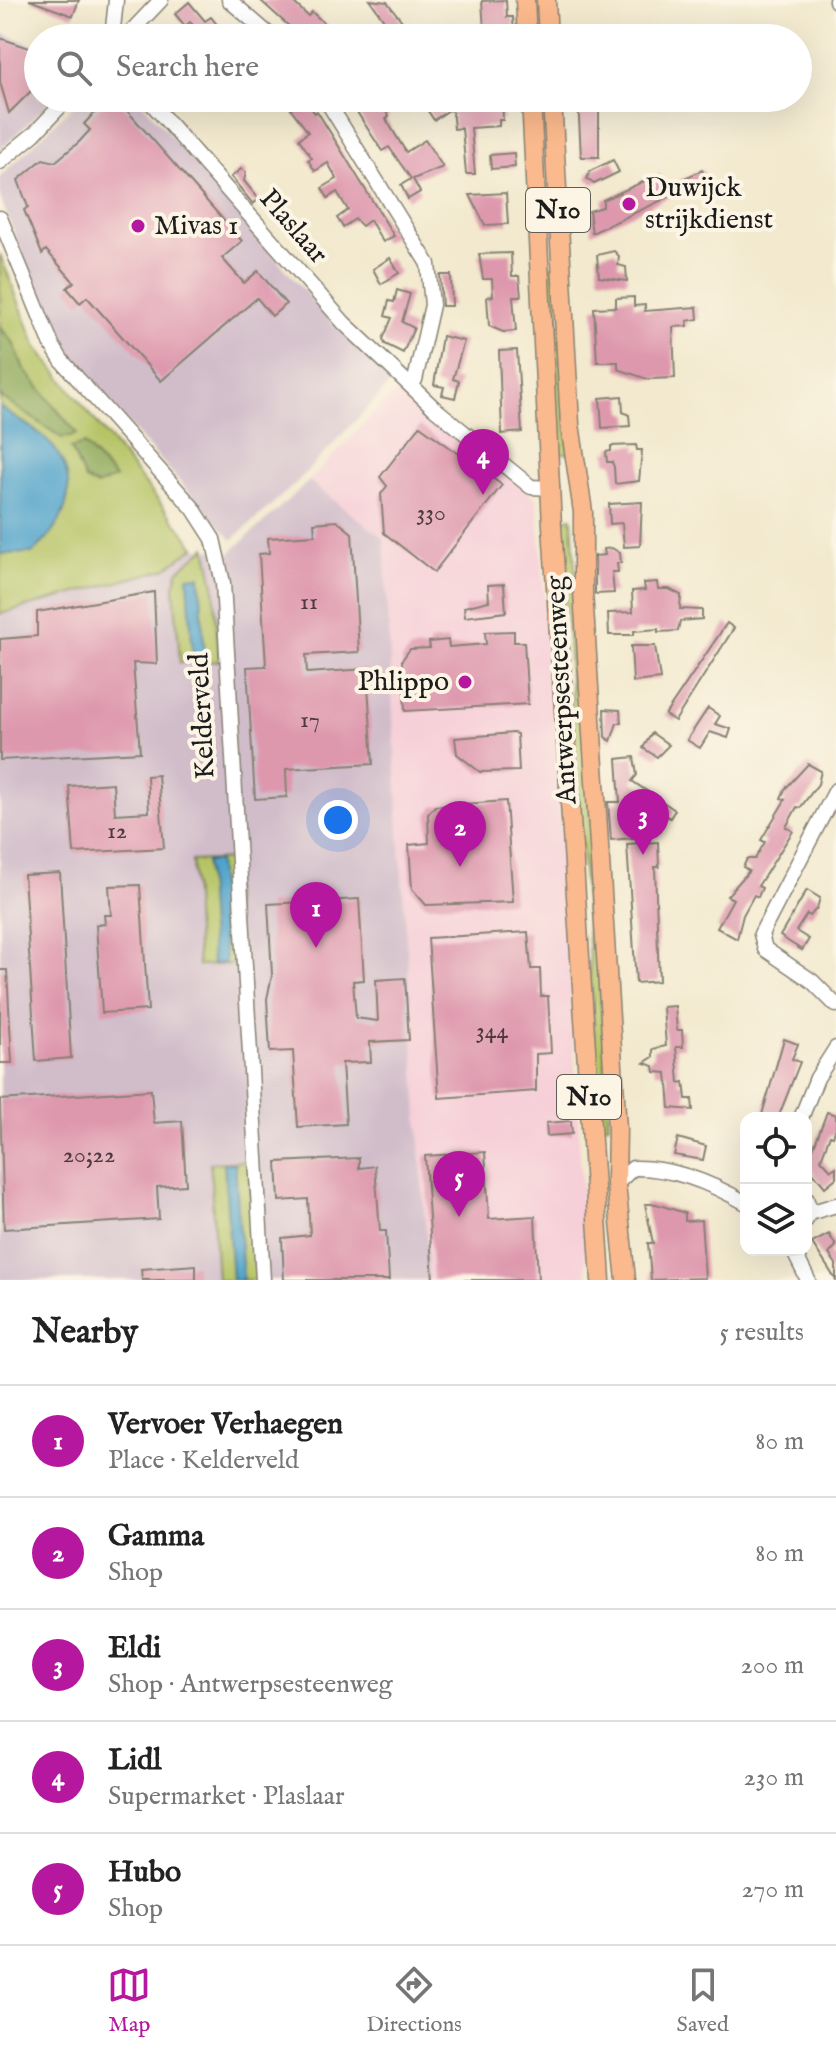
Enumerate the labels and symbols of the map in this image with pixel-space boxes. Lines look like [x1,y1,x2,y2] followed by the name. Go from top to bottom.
[645,171,774,238] place label: Duwijck strijkdienst
[251,182,335,272] street label: Plaslaar
[526,188,590,232] road number: N10
[620,195,638,213] marker: Duwijck strijkdienst
[154,209,238,244] place label: Mivas 1
[129,217,147,235] marker: Mivas 1
[457,429,509,495] pin: 4
[416,498,446,529] house number: 330
[538,574,586,806] street label: Antwerpsesteenweg
[300,587,318,618] house number: 11
[182,652,224,780] street label: Kelderveld
[357,665,449,700] place label: Phlippo
[456,673,474,691] marker: Phlippo
[300,705,320,736] house number: 17
[617,789,669,855] pin: 3
[318,800,358,840] your location
[434,801,486,867] pin: 2
[107,816,127,847] house number: 12
[290,882,342,948] pin: 1
[476,1016,508,1047] house number: 344
[557,1075,621,1119] road number: N10
[63,1140,115,1171] house number: 20;22
[433,1151,485,1217] pin: 5

